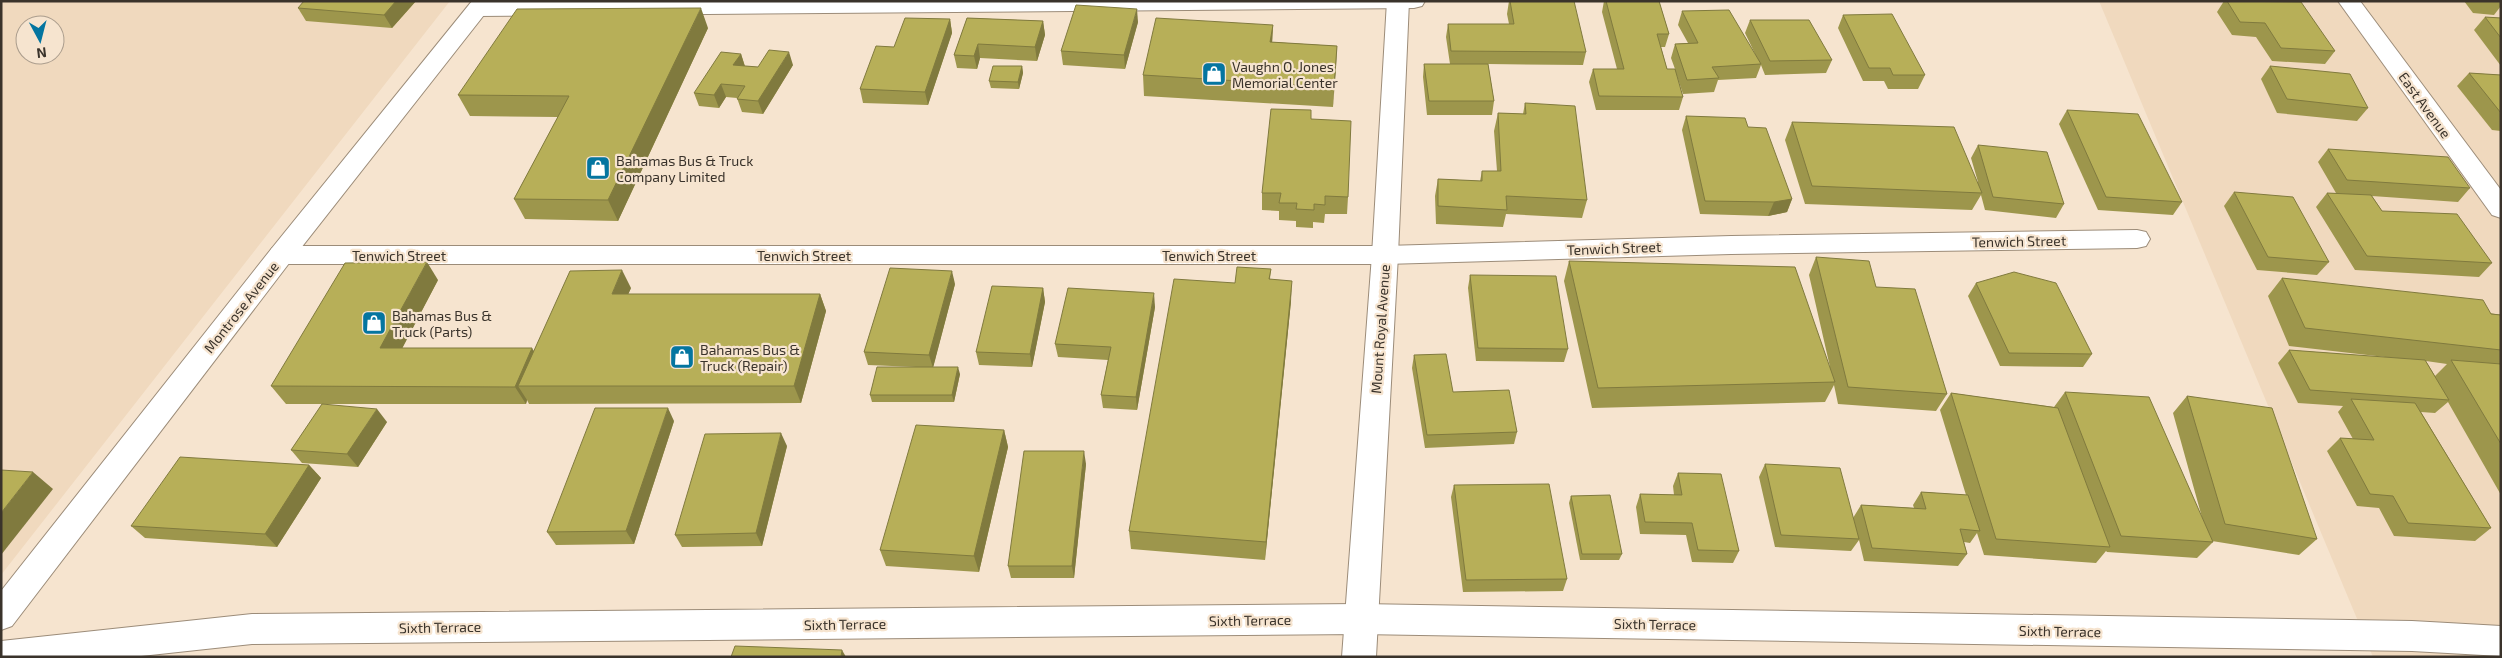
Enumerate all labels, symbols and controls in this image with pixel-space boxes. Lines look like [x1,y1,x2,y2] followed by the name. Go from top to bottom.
[15,15,65,65] north arrow
[36,44,48,62] text: N
[1232,58,1338,91] place label: Vaughn O. Jones Memorial Center
[1201,61,1227,87] shop icon: Vaughn O. Jones Memorial Center
[2395,69,2455,141] street label: East Avenue
[616,152,753,185] place label: Bahamas Bus & Truck Company Limited
[585,155,611,181] shop icon: Bahamas Bus & Truck Company Limited
[1972,232,2066,250] street label: Tenwich Street
[1567,238,1661,258] street label: Tenwich Street
[352,247,446,264] street label: Tenwich Street
[757,247,851,264] street label: Tenwich Street
[1162,247,1256,264] street label: Tenwich Street
[200,258,282,356] street label: Montrose Avenue
[1367,264,1393,394] street label: Mount Royal Avenue
[392,307,492,340] place label: Bahamas Bus & Truck (Parts)
[361,310,387,336] shop icon: Bahamas Bus & Truck (Parts)
[700,341,800,374] place label: Bahamas Bus & Truck (Repair)
[669,344,695,370] shop icon: Bahamas Bus & Truck (Repair)
[1209,611,1291,629] street label: Sixth Terrace
[804,615,886,633] street label: Sixth Terrace
[1614,615,1696,633] street label: Sixth Terrace
[399,618,481,636] street label: Sixth Terrace
[2019,622,2101,640] street label: Sixth Terrace

